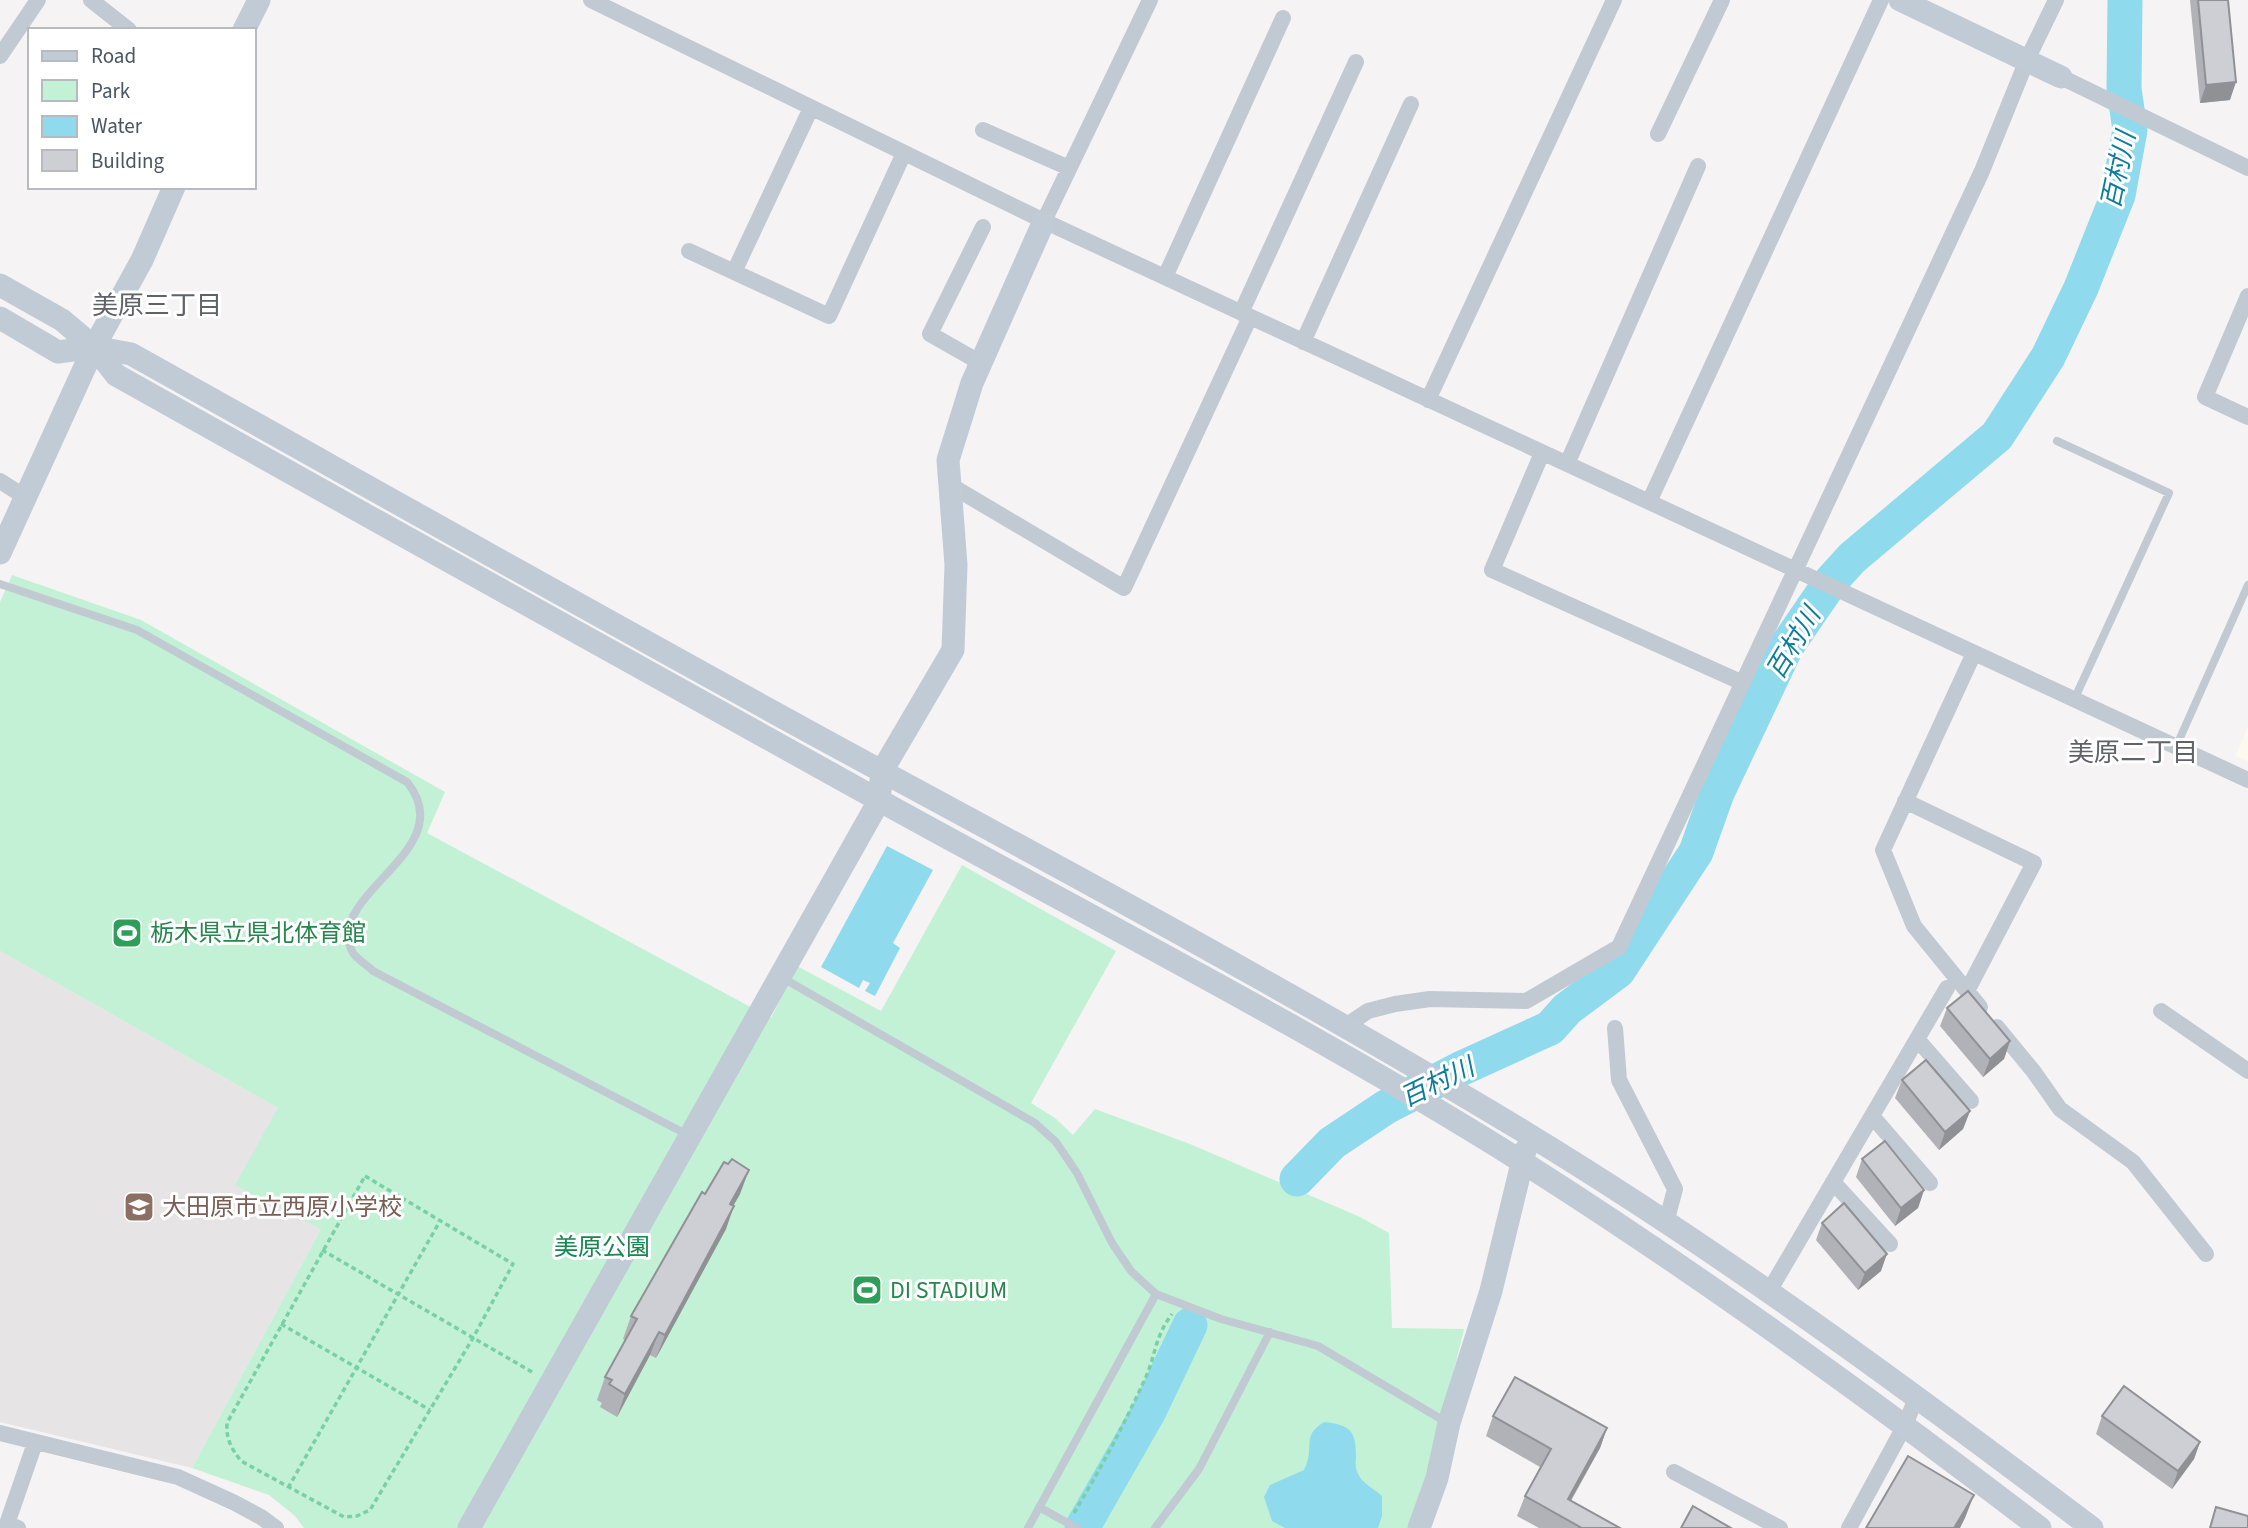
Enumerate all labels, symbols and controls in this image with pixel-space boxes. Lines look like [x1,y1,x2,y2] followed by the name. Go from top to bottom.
[28,28,256,189] legend
[91,41,136,71] text: Road
[91,76,131,106] text: Park
[91,111,143,141] text: Water
[2092,125,2145,212] water label: 百村川
[91,146,165,176] text: Building
[92,287,222,324] district label: 美原三丁目
[1757,598,1831,686] water label: 百村川
[2068,734,2198,771] district label: 美原二丁目
[110,916,144,950] sports icon: 栃木県立県北体育館
[150,916,366,951] place label: 栃木県立県北体育館
[1394,1047,1483,1116] water label: 百村川
[122,1190,156,1224] school or university icon: 大田原市立西原小学校
[162,1190,402,1225] place label: 大田原市立西原小学校
[554,1230,650,1265] park label: 美原公園
[850,1273,884,1307] sports icon: DI STADIUM
[890,1273,1007,1308] place label: DI STADIUM

